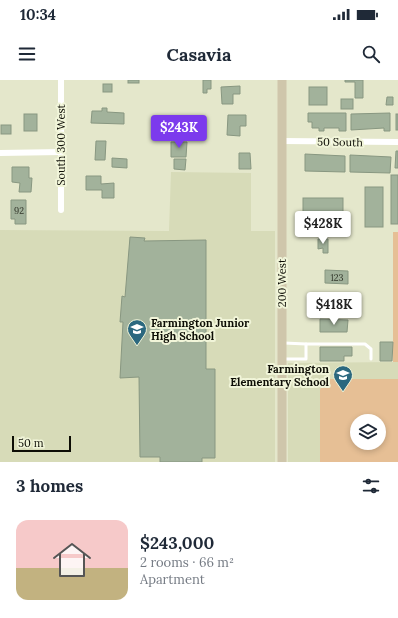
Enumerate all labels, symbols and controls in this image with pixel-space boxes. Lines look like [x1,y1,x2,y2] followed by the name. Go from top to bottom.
[20,5,56,24] text: 10:34
[16,43,38,65] icon: menu
[167,43,231,66] text: Casavia
[360,43,382,65] icon: search
[54,104,68,186] street label: South 300 West
[151,115,207,149] pin: $243K
[160,119,198,136] text: $243K
[317,135,363,149] street label: 50 South
[14,205,24,216] house number: 92
[295,211,351,245] pin: $428K
[304,215,342,232] text: $428K
[275,258,289,307] street label: 200 West
[331,272,344,283] house number: 123
[306,292,362,326] pin: $418K
[316,296,352,313] text: $418K
[151,316,250,343] place label: Farmington Junior High School
[126,318,148,346] school or university icon: Farmington Junior High School
[230,362,330,389] place label: Farmington Elementary School
[332,364,354,392] school or university icon: Farmington Elementary School
[350,414,386,450] map controls
[350,414,386,450] button: layers
[12,434,71,453] scale bar
[18,436,44,450] text: 50 m
[16,475,83,497] text: 3 homes
[360,475,382,497] icon: filters
[140,532,214,554] text: $243,000
[48,536,96,584] icon: home
[140,554,234,571] text: 2 rooms · 66 m²
[140,571,205,588] text: Apartment

